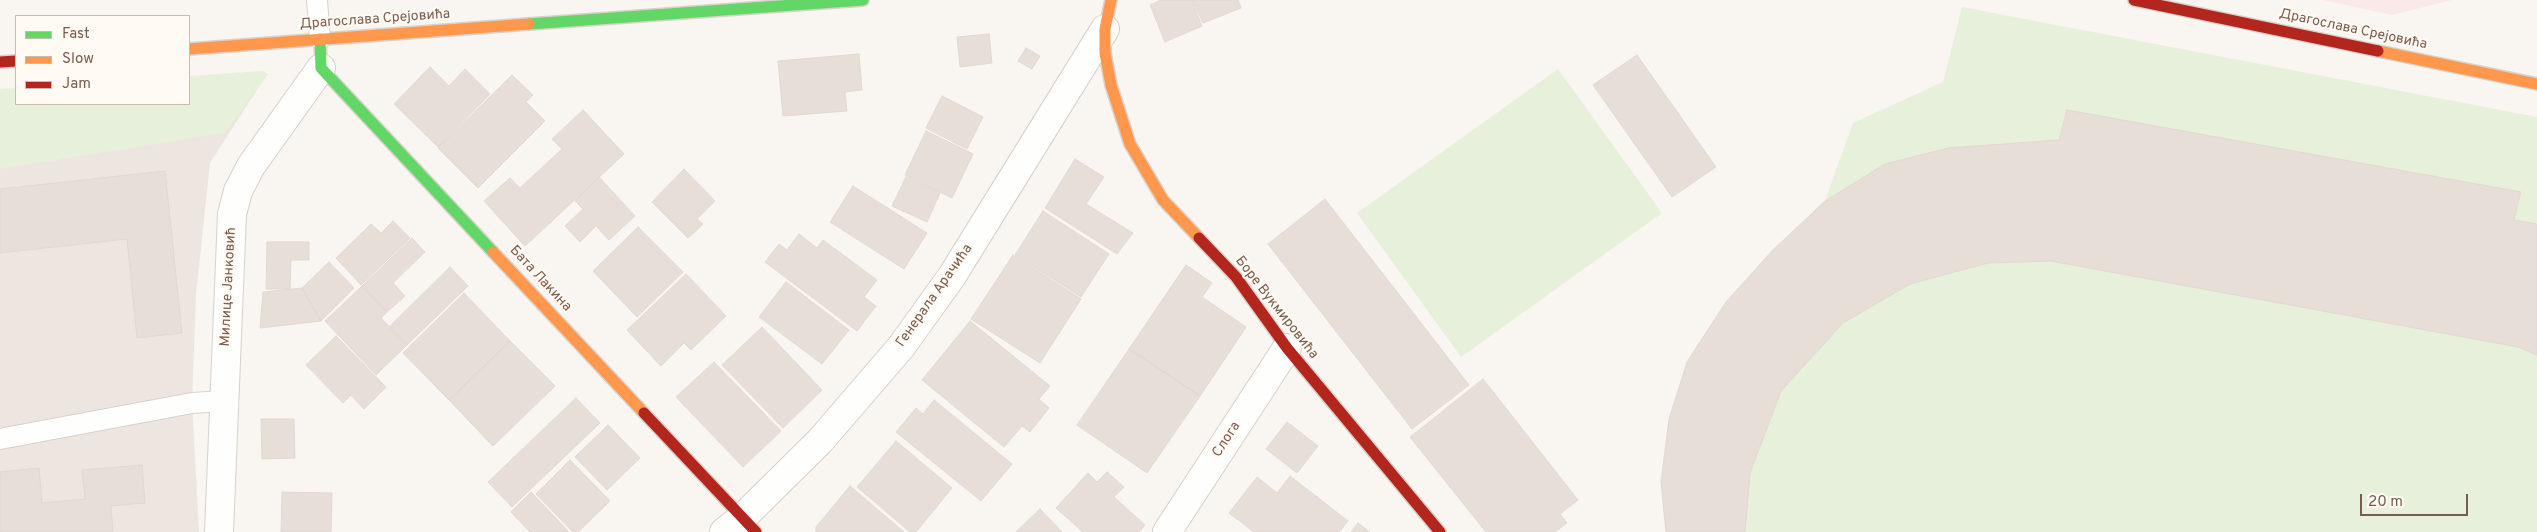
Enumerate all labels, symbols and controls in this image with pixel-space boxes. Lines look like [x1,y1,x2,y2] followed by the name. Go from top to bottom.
[299,6,451,34] street label: Драгослава Срејовића
[2277,6,2429,54] street label: Драгослава Срејовића
[15,15,190,105] legend
[62,25,90,44] text: Fast
[62,50,94,69] text: Slow
[62,75,91,94] text: Jam
[217,227,241,347] street label: Милице Јанковић
[893,241,977,351] street label: Генерала Арачића
[505,243,575,315] street label: Бата Лакина
[1231,253,1321,363] street label: Боре Вукмировића
[1209,419,1245,461] street label: Слога
[2362,484,2470,516] scale bar
[2368,493,2403,512] text: 20 m

